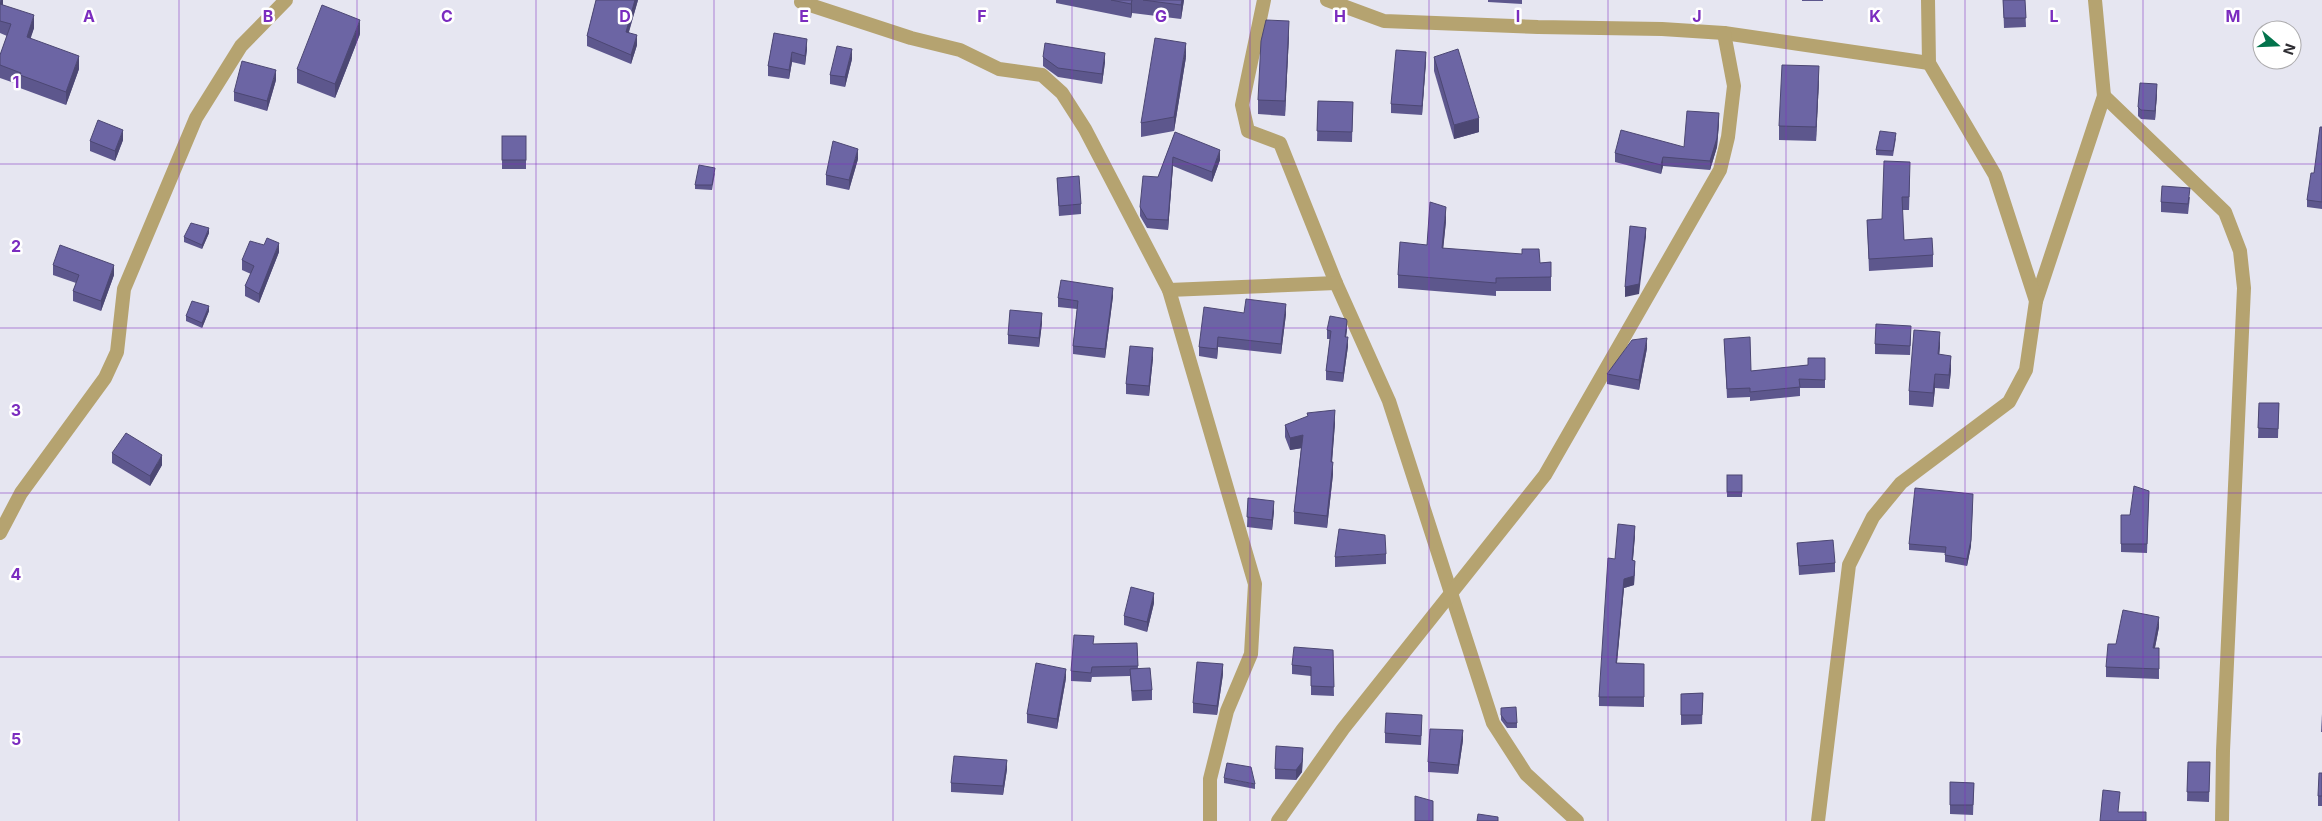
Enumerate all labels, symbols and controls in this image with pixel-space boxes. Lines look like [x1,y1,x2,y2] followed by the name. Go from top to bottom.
[83,6,95,26] text: A
[263,6,273,26] text: B
[441,6,453,26] text: C
[619,6,631,26] text: D
[799,6,809,26] text: E
[977,6,987,26] text: F
[1155,6,1167,26] text: G
[1334,6,1346,26] text: H
[1516,6,1520,26] text: I
[1692,6,1702,26] text: J
[1869,6,1881,26] text: K
[2049,6,2059,26] text: L
[2226,6,2240,26] text: M
[2252,20,2302,70] north arrow
[2280,42,2300,57] text: N
[13,72,19,92] text: 1
[11,236,21,256] text: 2
[11,400,21,420] text: 3
[11,564,22,584] text: 4
[11,729,21,749] text: 5

